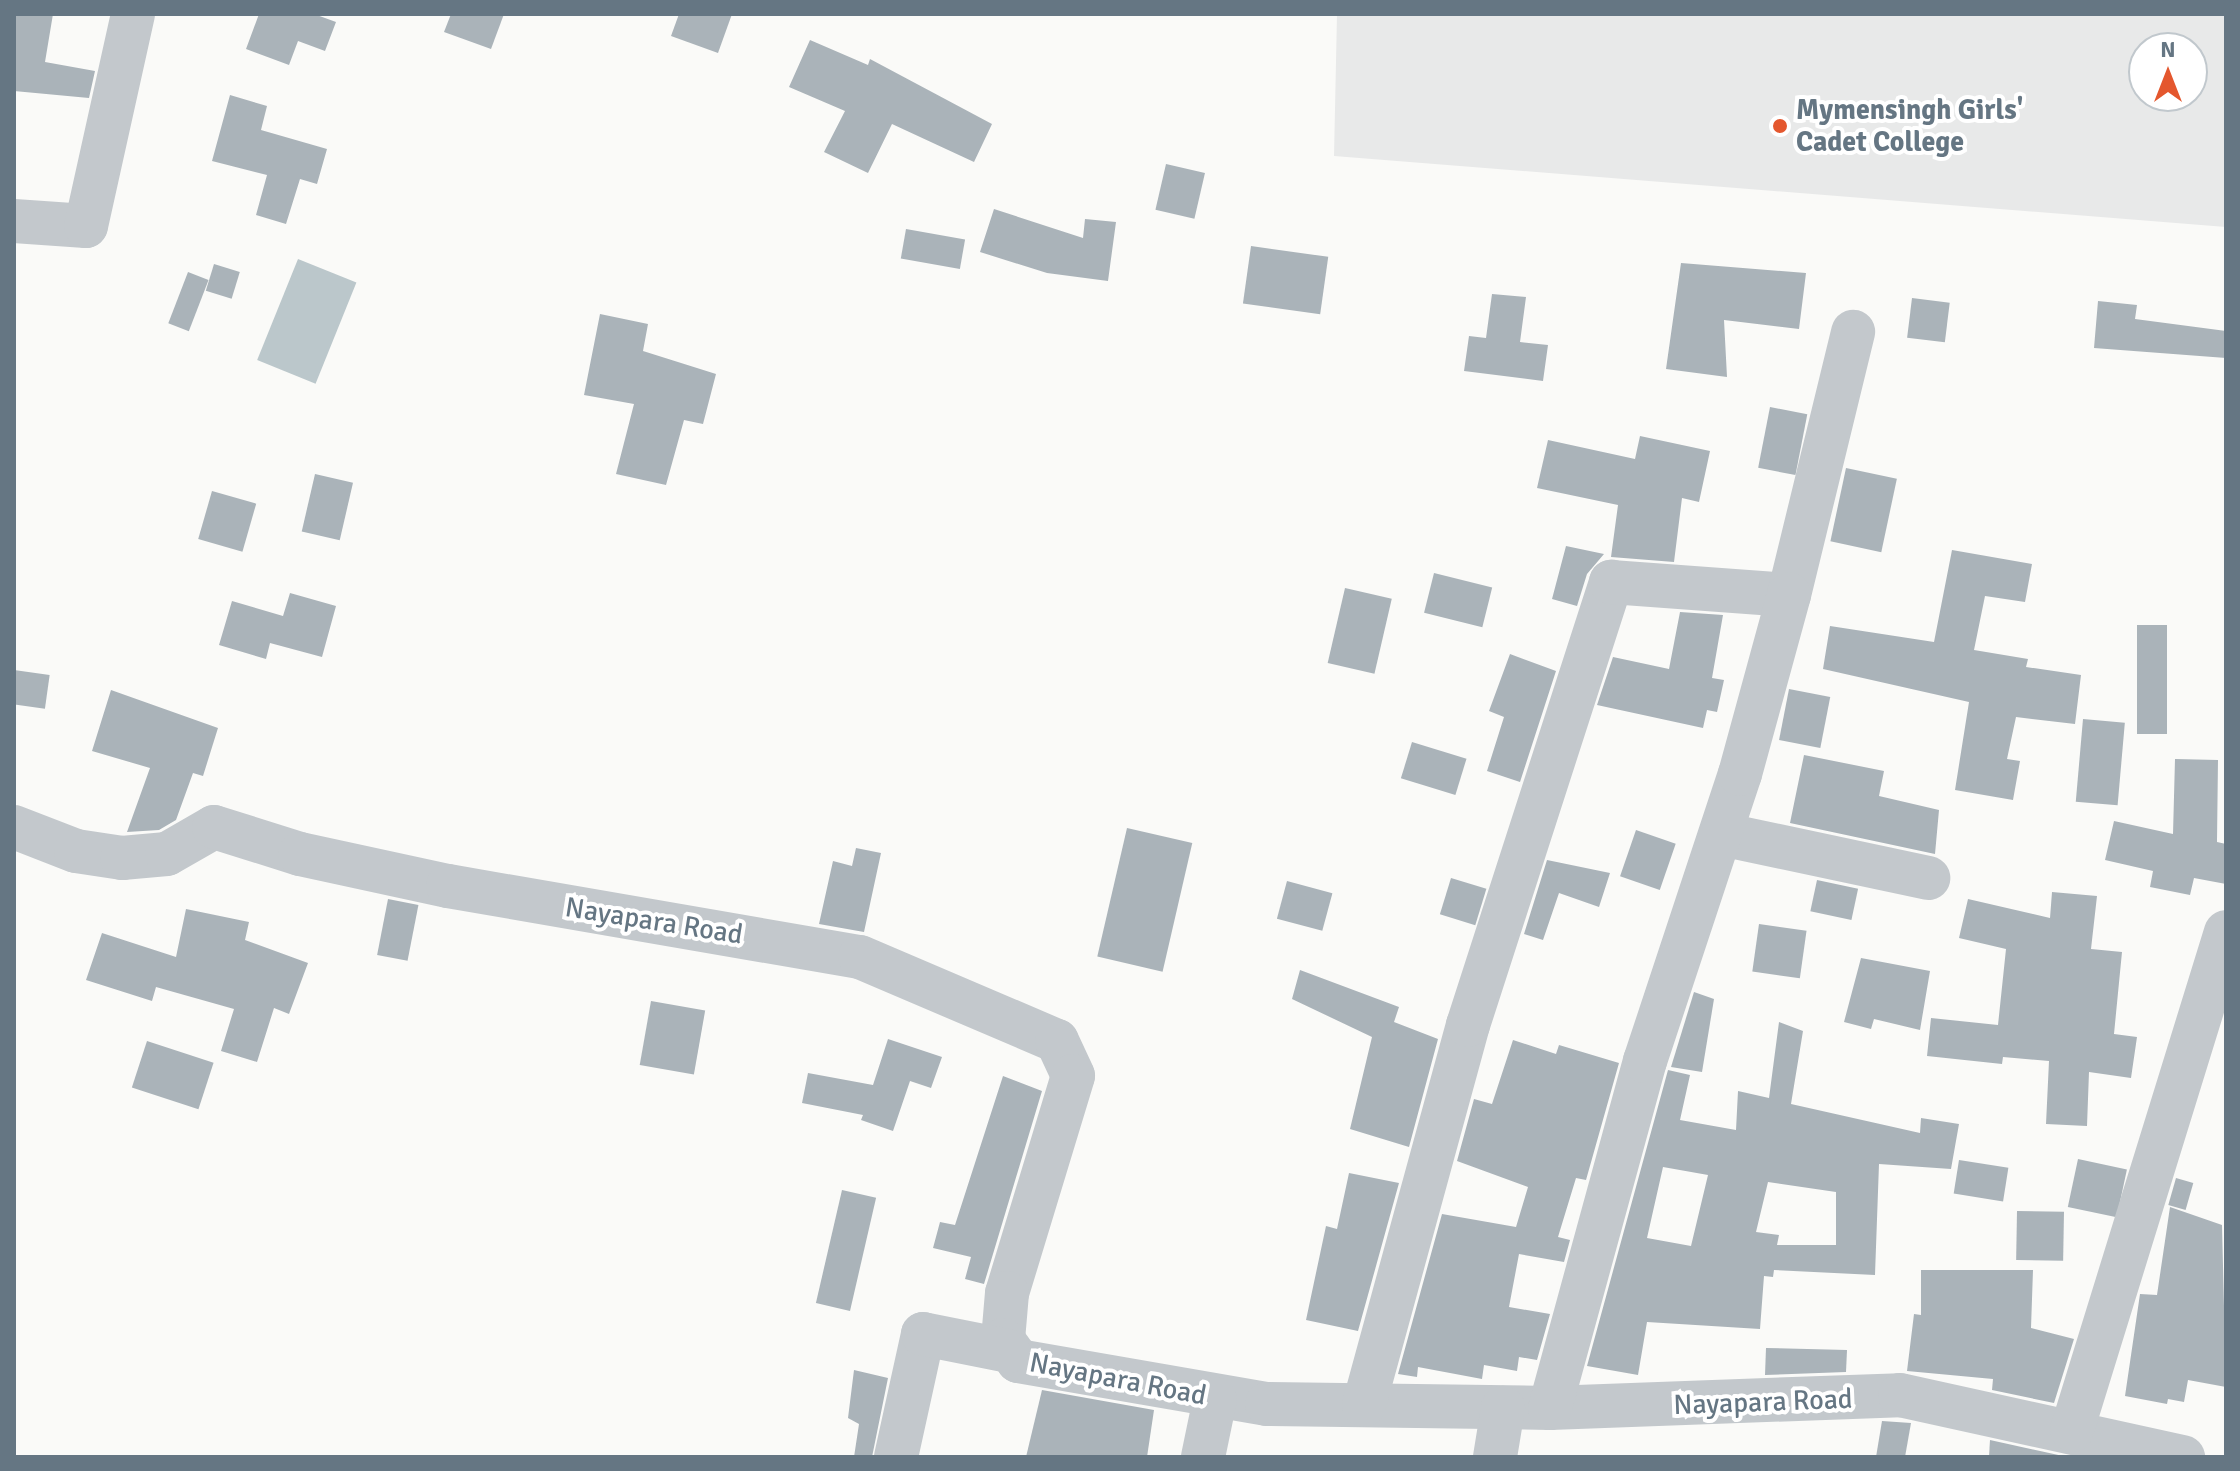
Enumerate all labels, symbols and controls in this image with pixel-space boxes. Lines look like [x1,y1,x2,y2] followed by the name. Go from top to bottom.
[2128,32,2208,112] north arrow
[2160,36,2176,63] text: N
[1796,93,2023,159] place label: Mymensingh Girls' Cadet College
[1771,117,1789,135] marker: Mymensingh Girls' Cadet College
[563,890,745,952] street label: Nayapara Road
[1027,1345,1209,1413] street label: Nayapara Road
[1673,1382,1853,1422] street label: Nayapara Road

